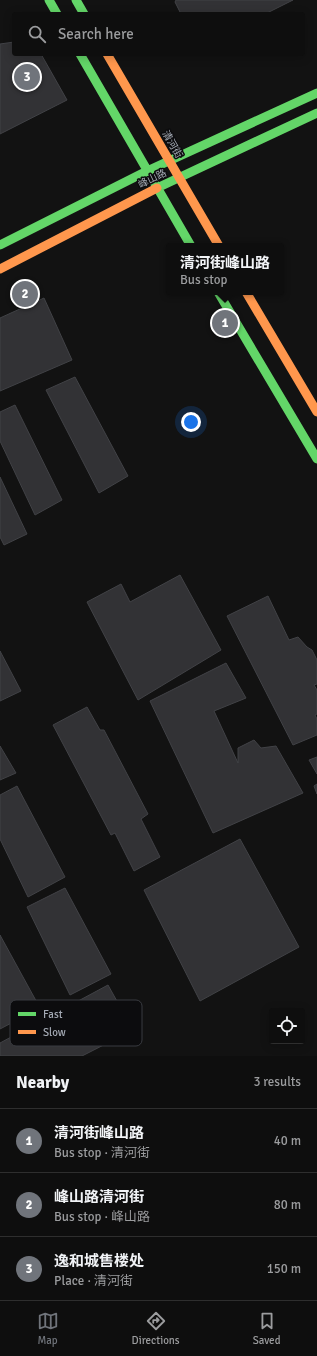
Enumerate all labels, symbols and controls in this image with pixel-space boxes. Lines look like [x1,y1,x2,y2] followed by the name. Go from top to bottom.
[12,12,305,56] search box
[26,23,48,45] icon: search
[58,25,134,43] text: Search here
[14,62,40,92] pin: 3
[159,129,185,160] street label: 清河街
[136,167,169,191] street label: 峰山路
[166,243,284,295] popup
[180,254,270,272] text: 清河街峰山路
[180,272,227,288] text: Bus stop
[12,279,38,309] pin: 2
[212,308,238,338] pin: 1
[181,412,201,432] your location
[10,1000,142,1046] legend
[43,1008,63,1021] text: Fast
[269,1008,305,1044] map controls
[269,1008,305,1044] button: locate
[43,1026,66,1039] text: Slow
[16,1072,69,1093] text: Nearby
[253,1074,301,1090] text: 3 results
[54,1124,144,1142] text: 清河街峰山路
[25,1133,33,1149] text: 1
[274,1133,301,1149] text: 40 m
[54,1145,150,1161] text: Bus stop · 清河街
[54,1188,144,1206] text: 峰山路清河街
[25,1197,33,1213] text: 2
[274,1197,301,1213] text: 80 m
[54,1209,150,1225] text: Bus stop · 峰山路
[54,1252,144,1270] text: 逸和城售楼处
[25,1261,33,1277] text: 3
[267,1261,301,1277] text: 150 m
[54,1273,133,1289] text: Place · 清河街
[37,1310,59,1347] tab: Map
[132,1310,180,1347] tab: Directions
[253,1310,280,1347] tab: Saved

